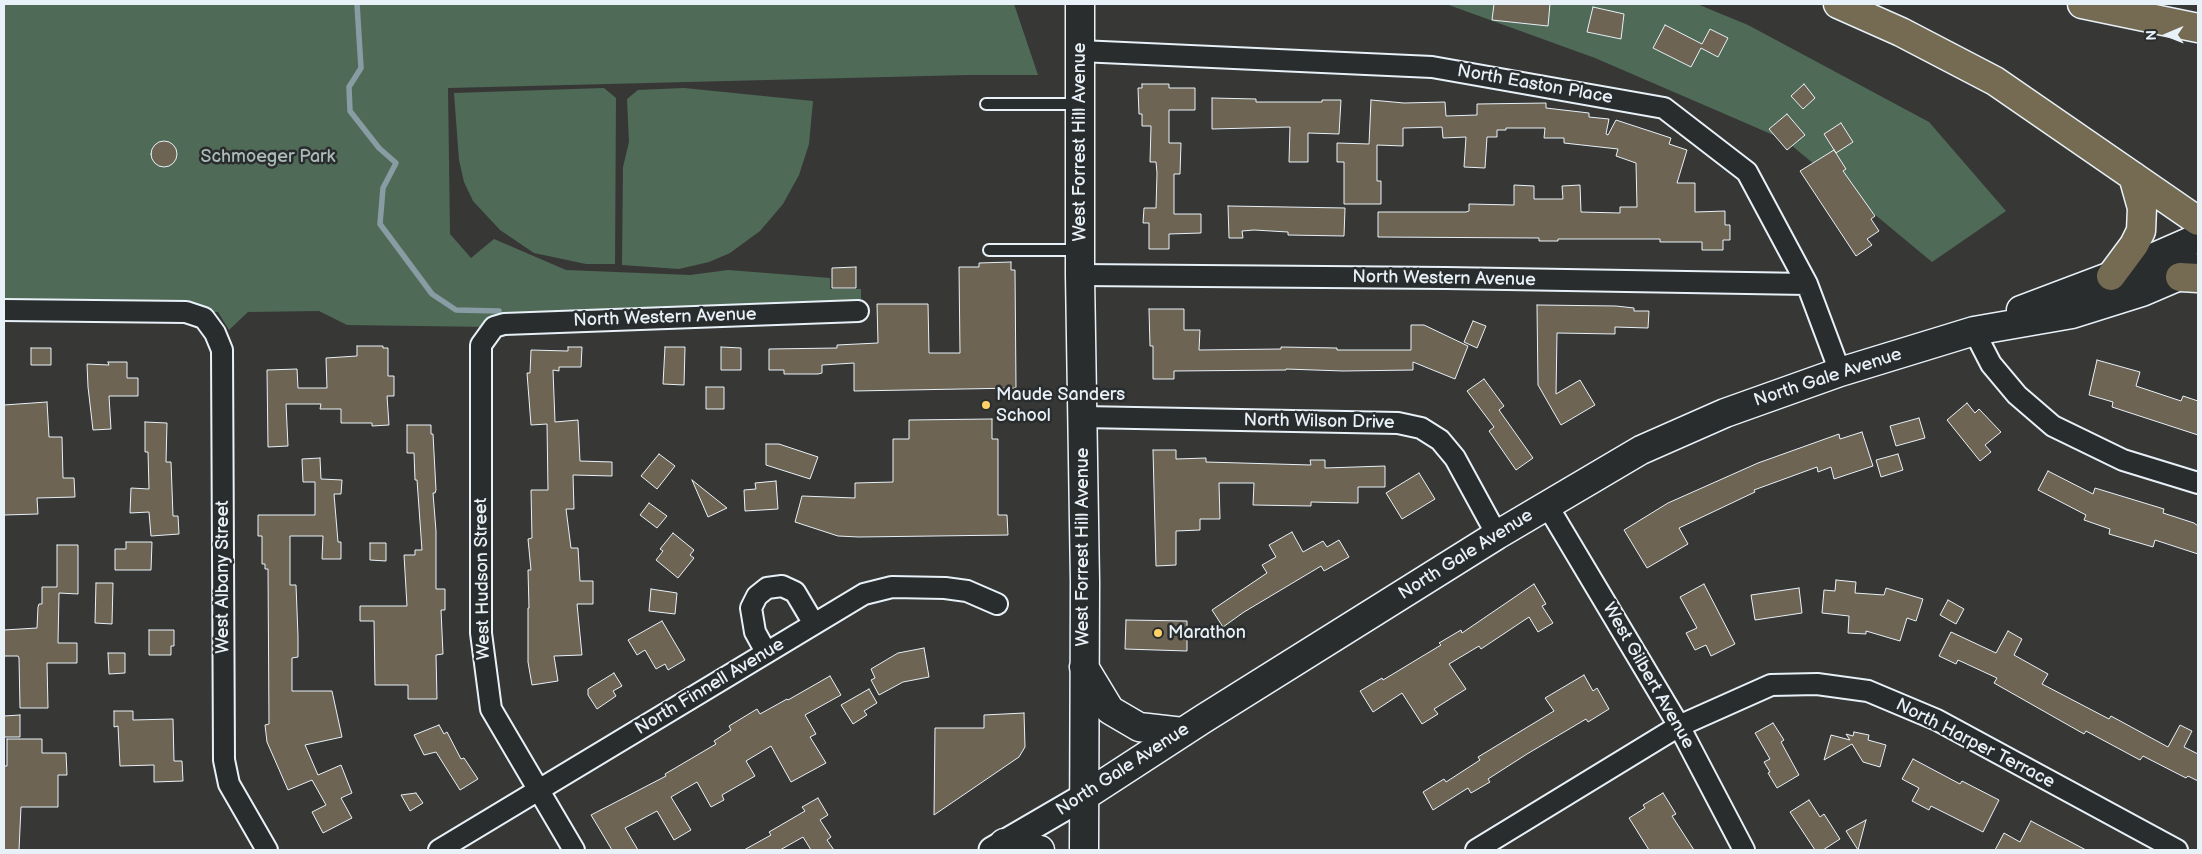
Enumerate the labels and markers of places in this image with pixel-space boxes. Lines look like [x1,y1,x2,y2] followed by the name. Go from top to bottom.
[996,384,1125,426] place label: Maude Sanders School
[980,399,992,411] marker: Maude Sanders School
[1168,622,1246,644] place label: Marathon
[1152,627,1164,639] marker: Marathon

